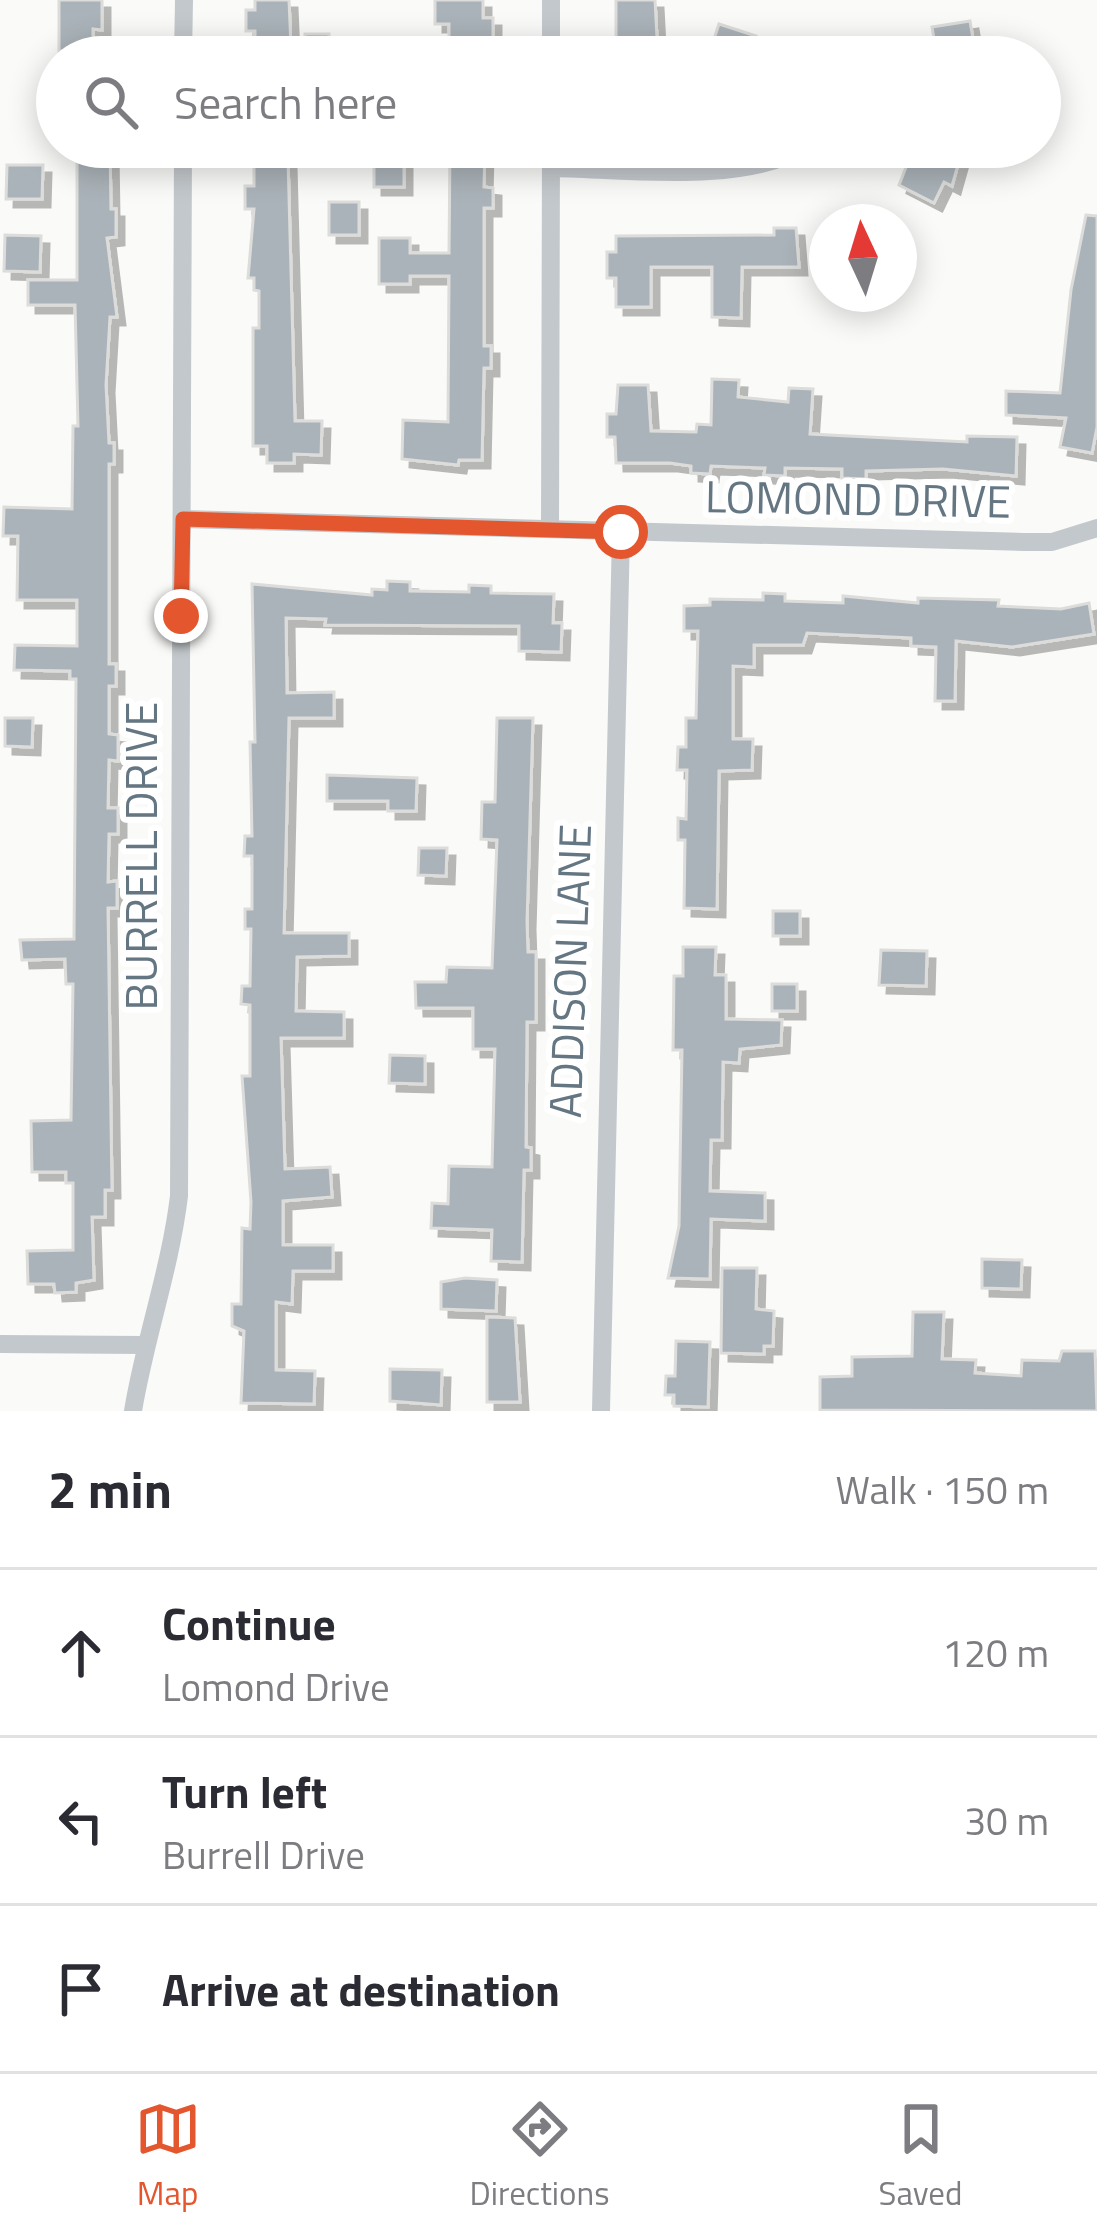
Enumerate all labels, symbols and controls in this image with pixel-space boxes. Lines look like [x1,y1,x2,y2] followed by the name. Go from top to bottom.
[36,36,1061,168] search box
[174,68,397,136] text: Search here
[78,69,144,135] icon: search
[809,204,917,312] north arrow
[704,461,1012,535] street label: LOMOND DRIVE
[594,505,648,559] route start
[154,589,208,643] route end
[106,702,174,1010] street label: BURRELL DRIVE
[530,823,608,1119] street label: ADDISON LANE
[48,1450,172,1528] text: 2 min
[835,1460,1049,1519] text: Walk · 150 m
[162,1589,336,1657] text: Continue
[48,1620,114,1686] icon: ahead
[942,1623,1049,1682] text: 120 m
[162,1657,390,1716] text: Lomond Drive
[162,1757,327,1825] text: Turn left
[48,1788,114,1854] icon: left
[964,1791,1049,1850] text: 30 m
[162,1825,365,1884] text: Burrell Drive
[162,1955,560,2023] text: Arrive at destination
[48,1956,114,2022] icon: arrive
[135,2096,201,2218] tab: Map
[470,2096,610,2218] tab: Directions
[879,2096,962,2218] tab: Saved

